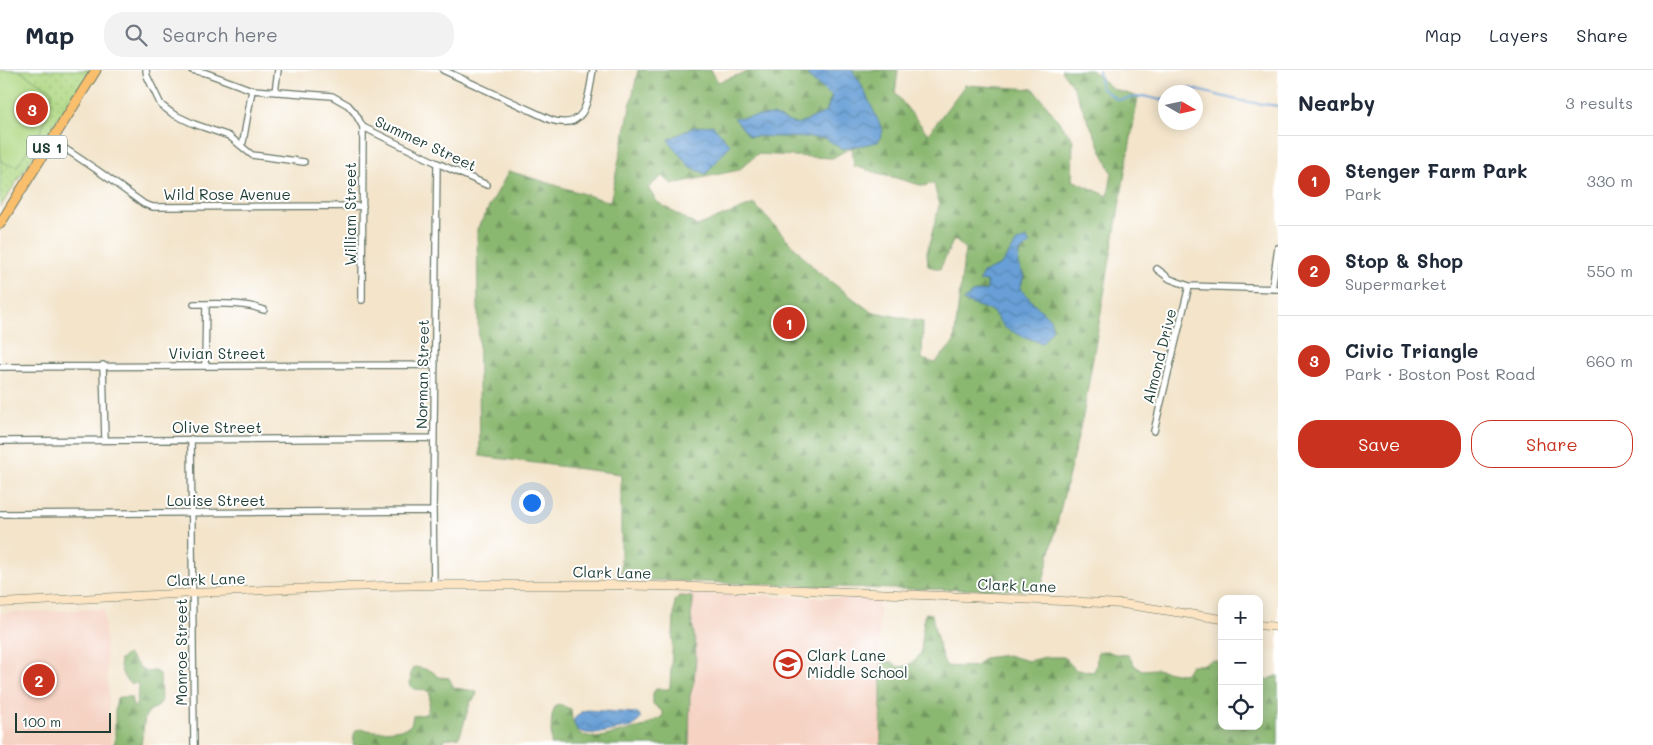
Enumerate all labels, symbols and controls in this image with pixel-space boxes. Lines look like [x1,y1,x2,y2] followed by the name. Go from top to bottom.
[104,12,454,57] search box
[25,19,74,50] text: Map
[122,21,150,49] icon: search
[162,22,278,47] text: Search here
[1425,23,1461,47] text: Map
[1489,23,1548,47] text: Layers
[1576,23,1628,47] text: Share
[1158,85,1203,130] north arrow
[1298,89,1375,116] text: Nearby
[16,90,48,128] pin: 3
[1565,92,1633,113] text: 3 results
[372,111,480,175] street label: Summer Street
[27,136,67,158] road number: US 1
[1345,158,1527,183] text: Stenger Farm Park
[340,162,360,266] street label: William Street
[1310,170,1318,191] text: 1
[1587,170,1633,191] text: 330 m
[1345,183,1381,204] text: Park
[163,184,291,204] street label: Wild Rose Avenue
[1345,248,1463,273] text: Stop & Shop
[1310,260,1318,281] text: 2
[1587,260,1633,281] text: 550 m
[1345,273,1447,294] text: Supermarket
[773,304,805,342] pin: 1
[1138,306,1180,406] street label: Almond Drive
[411,319,433,429] street label: Norman Street
[1345,338,1478,363] text: Civic Triangle
[169,343,265,363] street label: Vivian Street
[1309,350,1319,371] text: 3
[1586,350,1633,371] text: 660 m
[1345,363,1535,384] text: Park · Boston Post Road
[172,417,262,437] street label: Olive Street
[1298,420,1461,468] button: Save
[1471,420,1633,468] button: Share
[167,490,265,510] street label: Louise Street
[519,490,545,516] your location
[572,561,652,583] street label: Clark Lane
[166,568,246,590] street label: Clark Lane
[977,574,1057,596] street label: Clark Lane
[1218,595,1263,730] map controls
[1218,595,1263,640] button: +
[171,598,191,706] street label: Monroe Street
[1218,640,1263,685] button: −
[807,645,908,682] place label: Clark Lane Middle School
[773,649,803,679] school or university icon: Clark Lane Middle School
[23,661,55,699] pin: 2
[1218,685,1263,730] button: locate
[15,710,111,733] scale bar
[22,712,61,731] text: 100 m

